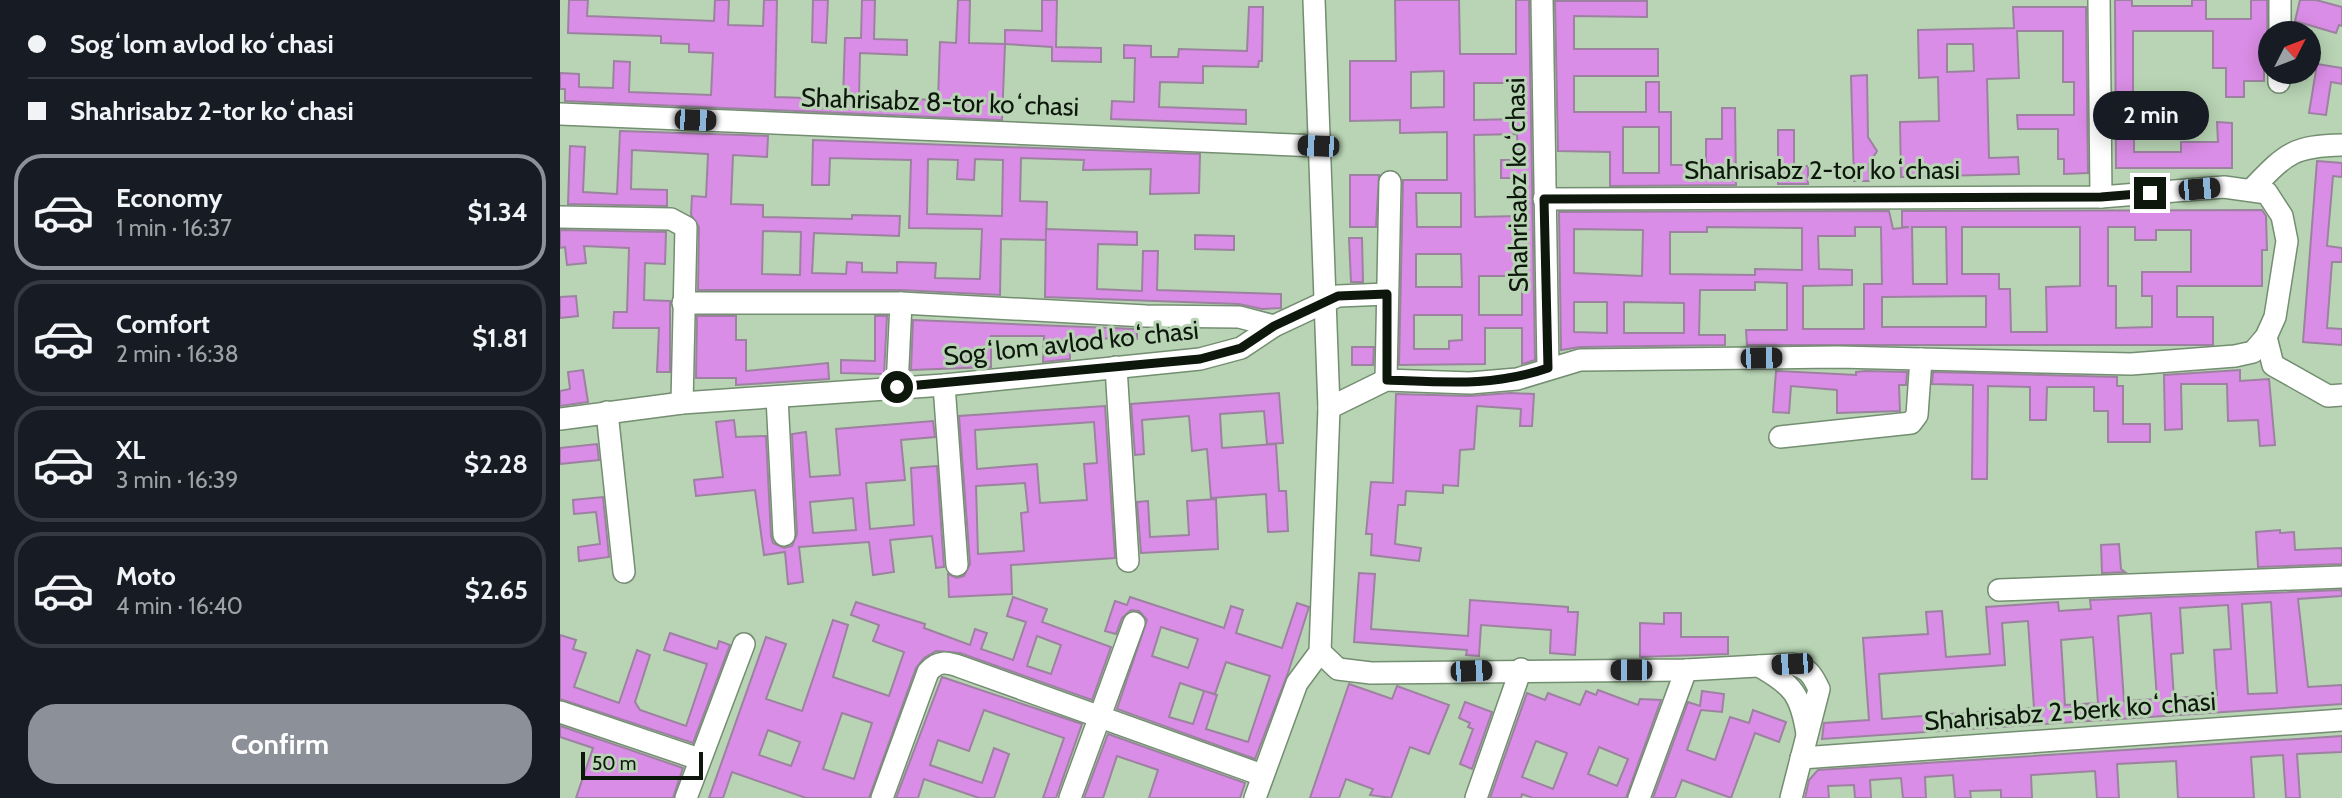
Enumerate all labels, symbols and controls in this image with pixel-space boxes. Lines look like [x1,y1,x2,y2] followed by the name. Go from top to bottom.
[2258,21,2320,84] north arrow
[2258,21,2321,84] map controls
[70,28,334,60] text: Sogʻlom avlod koʻchasi
[1499,77,1535,293] street label: Shahrisabz koʻchasi
[800,81,1080,123] street label: Shahrisabz 8-tor koʻchasi
[2092,92,2208,140] callout: 2 min
[70,95,354,127] text: Shahrisabz 2-tor koʻchasi
[2123,101,2179,129] text: 2 min
[674,109,717,131] car
[1297,135,1340,157] car
[1684,154,1960,186] street label: Shahrisabz 2-tor koʻchasi
[2134,177,2166,209] route end
[2178,177,2221,201] car
[32,181,95,244] icon: car
[116,182,222,214] text: Economy
[467,196,528,228] text: $1.34
[116,214,232,242] text: 1 min · 16:37
[32,307,95,370] icon: car
[116,308,210,340] text: Comfort
[942,314,1200,372] street label: Sogʻlom avlod koʻchasi
[472,322,528,354] text: $1.81
[116,340,239,368] text: 2 min · 16:38
[1740,347,1783,369] car
[881,371,913,403] route start
[32,433,95,496] icon: car
[116,434,145,466] text: XL
[464,448,528,480] text: $2.28
[116,466,238,494] text: 3 min · 16:39
[32,559,95,622] icon: car
[116,560,176,592] text: Moto
[465,574,528,606] text: $2.65
[116,592,243,620] text: 4 min · 16:40
[1771,652,1814,676] car
[1450,660,1493,682] car
[1611,660,1653,681] car
[1923,685,2217,737] street label: Shahrisabz 2-berk koʻchasi
[28,704,532,784] button: Confirm
[581,749,704,781] scale bar
[592,752,636,775] text: 50 m

